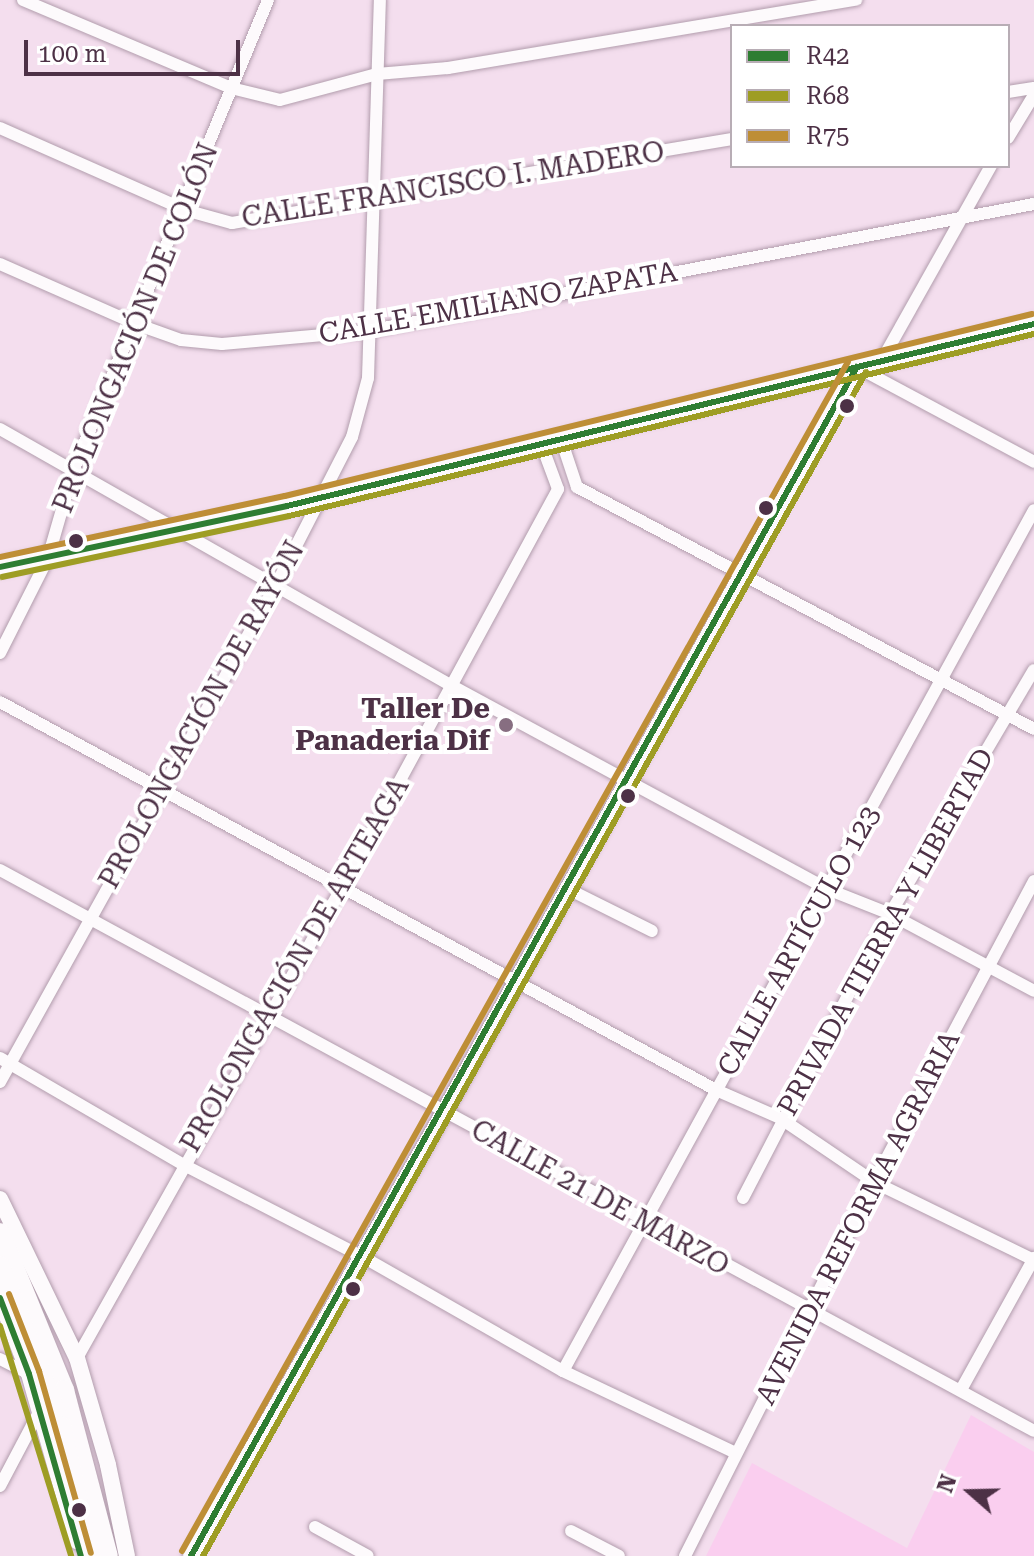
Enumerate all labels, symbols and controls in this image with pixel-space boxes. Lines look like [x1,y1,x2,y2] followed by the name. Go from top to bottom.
[28,24,244,74] scale bar
[730,24,1010,168] legend
[38,40,106,68] text: 100 m
[806,42,850,70] text: R42
[806,82,850,110] text: R68
[806,122,850,150] text: R75
[239,135,667,235] street label: CALLE FRANCISCO I. MADERO
[46,138,226,518] street label: PROLONGACIÓN DE COLÓN
[316,255,680,351] street label: CALLE EMILIANO ZAPATA
[839,398,855,414] unlabelled marker
[758,500,774,516] unlabelled marker
[68,533,84,549] unlabelled marker
[92,536,312,894] street label: PROLONGACIÓN DE RAYÓN
[295,692,490,758] place label: Taller De Panaderia Dif
[497,716,515,734] marker: Taller De Panaderia Dif
[771,743,1001,1121] street label: PRIVADA TIERRA Y LIBERTAD
[174,772,416,1158] street label: PROLONGACIÓN DE ARTEAGA
[620,788,636,804] unlabelled marker
[711,800,887,1082] street label: CALLE ARTÍCULO 123
[749,1026,967,1410] street label: AVENIDA REFORMA AGRARIA
[465,1113,735,1283] street label: CALLE 21 DE MARZO
[345,1281,361,1297] unlabelled marker
[930,1452,1010,1532] north arrow
[932,1471,962,1496] text: N
[71,1502,87,1518] unlabelled marker

